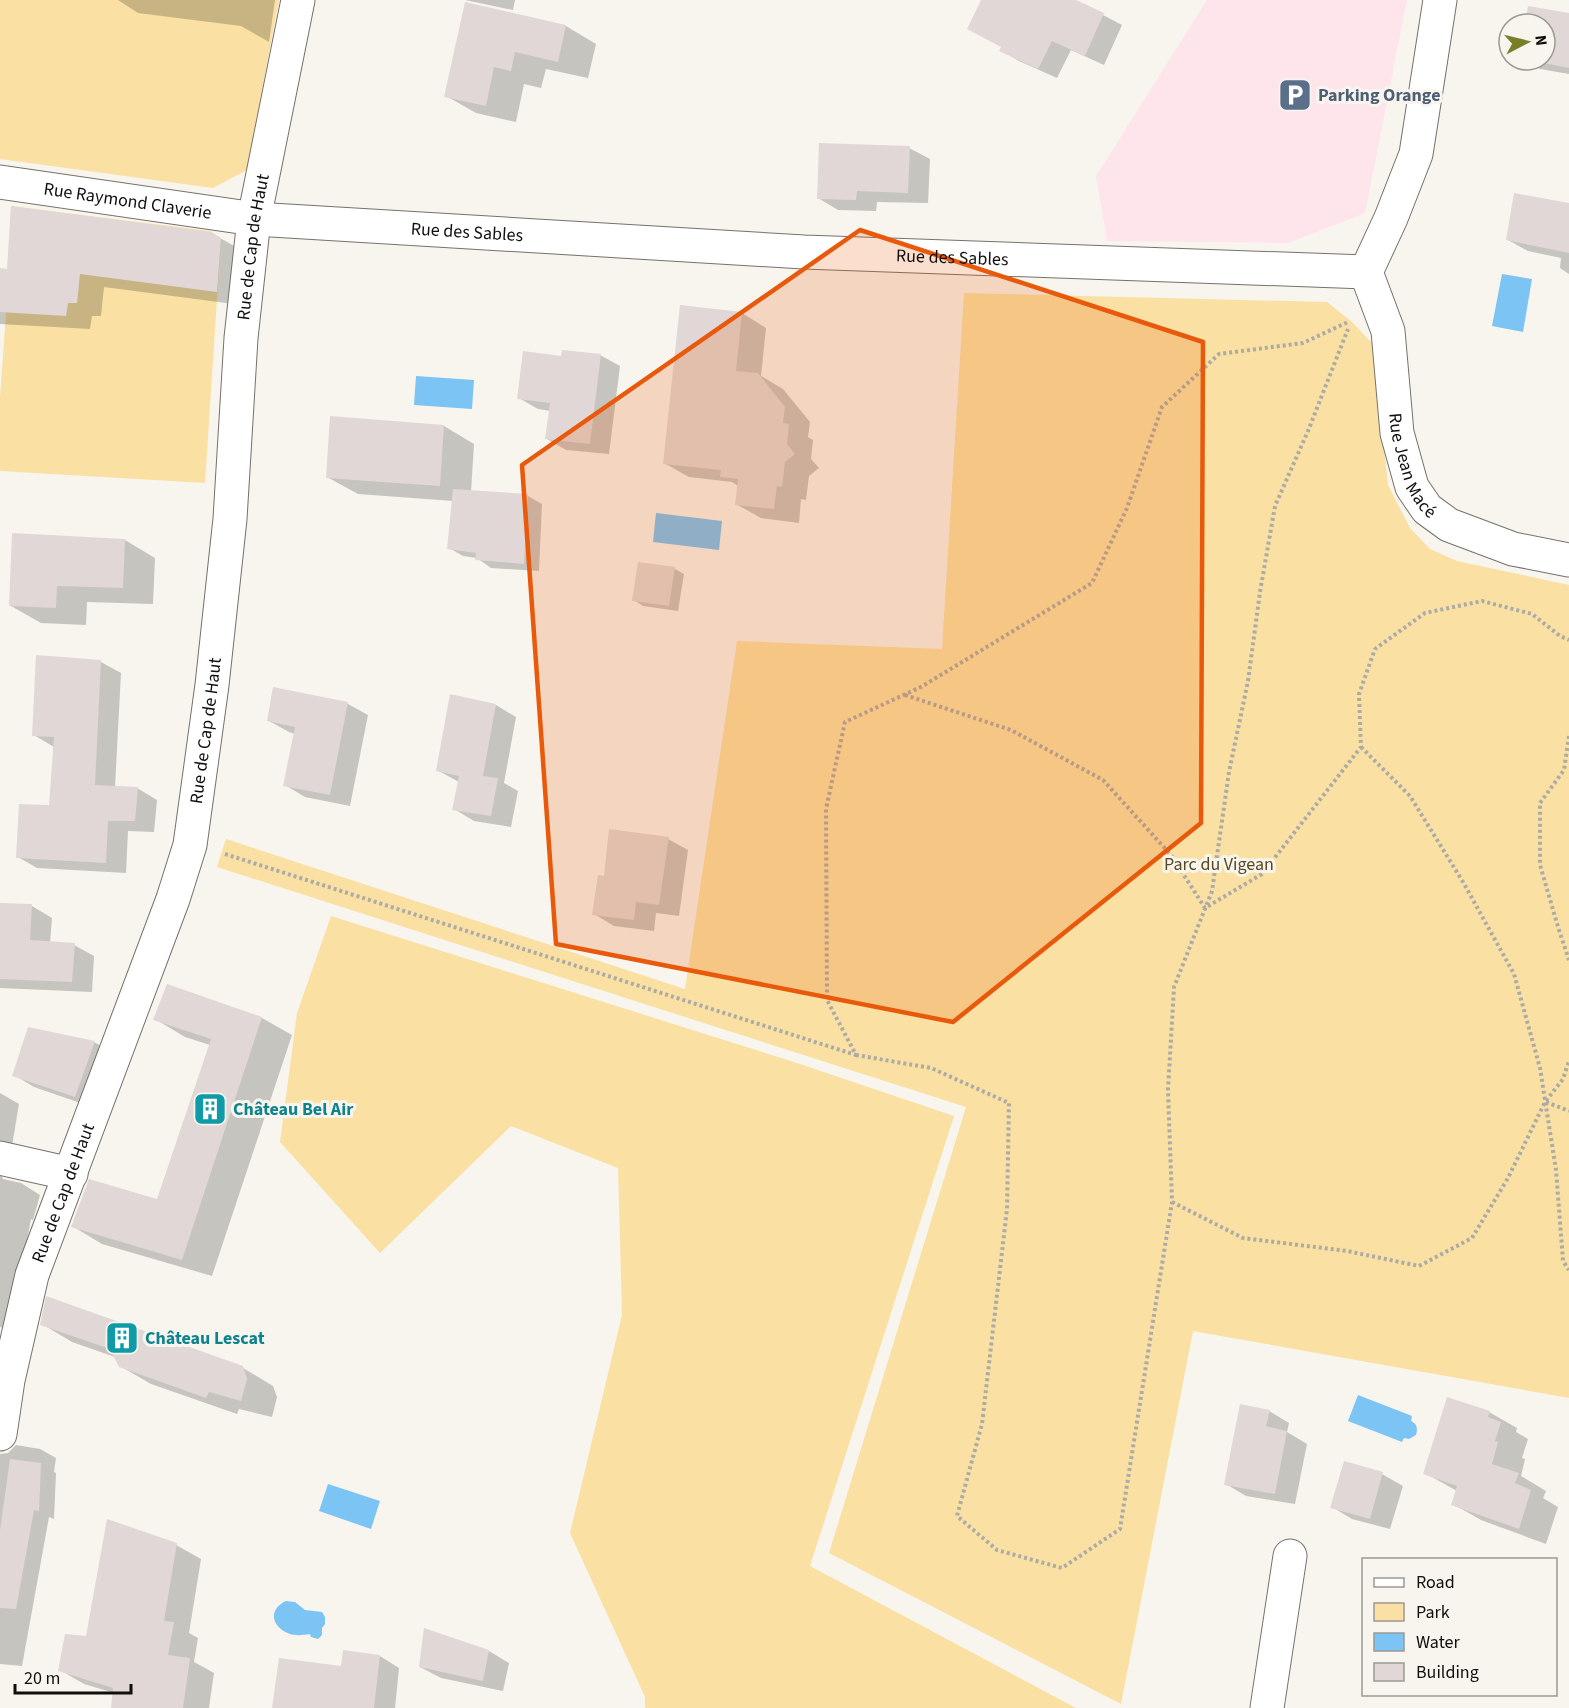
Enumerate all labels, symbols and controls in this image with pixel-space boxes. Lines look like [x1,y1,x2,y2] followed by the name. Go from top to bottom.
[1497,12,1557,72] north arrow
[1529,34,1552,47] text: N
[1277,77,1313,113] parking icon: Parking Orange
[1318,83,1440,108] place label: Parking Orange
[231,172,276,321] street label: Rue de Cap de Haut
[42,177,213,226] street label: Rue Raymond Claverie
[410,216,524,248] street label: Rue des Sables
[896,243,1009,272] street label: Rue des Sables
[1382,412,1441,525] street label: Rue Jean Macé
[184,656,228,805] street label: Rue de Cap de Haut
[1164,852,1274,877] park label: Parc du Vigean
[192,1091,228,1127] building icon: Château Bel Air
[233,1097,354,1122] place label: Château Bel Air
[26,1120,101,1266] street label: Rue de Cap de Haut
[104,1320,140,1356] building icon: Château Lescat
[145,1326,265,1351] place label: Château Lescat
[1362,1558,1557,1696] legend
[1416,1570,1455,1595] text: Road
[1416,1600,1450,1625] text: Park
[1416,1630,1460,1655] text: Water
[15,1657,130,1695] scale bar
[1416,1660,1479,1685] text: Building
[24,1666,60,1691] text: 20 m

